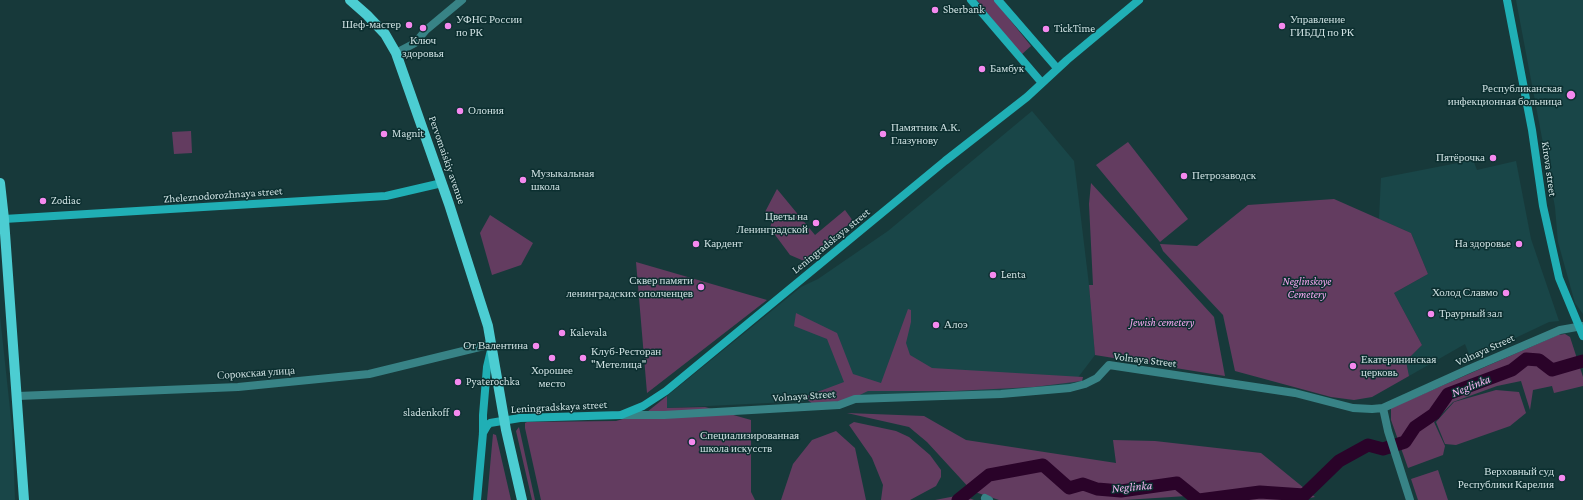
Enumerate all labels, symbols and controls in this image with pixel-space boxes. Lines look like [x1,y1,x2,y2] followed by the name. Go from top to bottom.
[943,3,984,17] place label: Sberbank
[930,5,940,15] marker: Sberbank
[456,13,522,39] place label: УФНС России по РК
[1290,13,1354,39] place label: Управление ГИБДД по РК
[342,18,401,32] place label: Шеф-мастер
[404,20,414,30] marker: Шеф-мастер
[443,21,453,31] marker: УФНС России по РК
[1277,21,1287,31] marker: Управление ГИБДД по РК
[1054,22,1095,36] place label: TickTime
[418,23,428,33] marker: Ключ здоровья
[1041,24,1051,34] marker: TickTime
[402,34,444,60] place label: Ключ здоровья
[990,62,1024,76] place label: Бамбук
[977,64,987,74] marker: Бамбук
[1448,82,1562,108] place label: Республиканская инфекционная больница
[1565,89,1577,101] marker: Республиканская инфекционная больница
[468,104,504,118] place label: Олония
[455,106,465,116] marker: Олония
[426,114,468,206] street label: Pervomaiskiy avenue
[891,121,960,147] place label: Памятник А.К. Глазунову
[392,127,424,141] place label: Magnit
[379,129,389,139] marker: Magnit
[878,129,888,139] marker: Памятник А.К. Глазунову
[1539,141,1559,197] street label: Kirova street
[1436,151,1485,165] place label: Пятёрочка
[1488,153,1498,163] marker: Пятёрочка
[531,167,594,193] place label: Музыкальная школа
[1192,169,1256,183] place label: Петрозаводск
[1179,171,1189,181] marker: Петрозаводск
[518,175,528,185] marker: Музыкальная школа
[163,184,283,206] street label: Zheleznodorozhnaya street
[51,194,81,208] place label: Zodiac
[38,196,48,206] marker: Zodiac
[789,205,873,277] street label: Leningradskaya street
[737,210,808,236] place label: Цветы на Ленинградской
[811,218,821,228] marker: Цветы на Ленинградской
[704,237,743,251] place label: Кардент
[1455,237,1511,251] place label: На здоровье
[691,239,701,249] marker: Кардент
[1514,239,1524,249] marker: На здоровье
[1001,268,1026,282] place label: Lenta
[988,270,998,280] marker: Lenta
[566,274,693,300] place label: Сквер памяти ленинградских ополченцев
[1282,275,1332,301] park label: Neglinskoye Cemetery
[696,282,706,292] marker: Сквер памяти ленинградских ополченцев
[1432,286,1498,300] place label: Холод Славмо
[1501,288,1511,298] marker: Холод Славмо
[1439,307,1502,321] place label: Траурный зал
[1426,309,1436,319] marker: Траурный зал
[1130,316,1194,330] park label: Jewish cemetery
[944,318,968,332] place label: Алоэ
[931,320,941,330] marker: Алоэ
[570,326,607,340] place label: Kalevala
[557,328,567,338] marker: Kalevala
[1454,331,1516,369] street label: Volnaya Street
[463,339,528,353] place label: От Валентина
[531,341,541,351] marker: От Валентина
[591,345,661,371] place label: Клуб-Ресторан "Метелица"
[1113,350,1177,370] street label: Volnaya Street
[547,353,557,363] marker: Хорошее место
[578,353,588,363] marker: Клуб-Ресторан "Метелица"
[1361,353,1436,379] place label: Екатерининская церковь
[1348,361,1358,371] marker: Екатерининская церковь
[217,364,295,382] street label: Сорокская улица
[531,364,573,390] place label: Хорошее место
[1449,372,1493,400] water label: Neglinka
[466,375,520,389] place label: Pyaterochka
[453,377,463,387] marker: Pyaterochka
[772,387,836,405] street label: Volnaya Street
[510,398,608,416] street label: Leningradskaya street
[403,406,449,420] place label: sladenkoff
[452,408,462,418] marker: sladenkoff
[700,429,799,455] place label: Специализированная школа искусств
[687,437,697,447] marker: Специализированная школа искусств
[1458,465,1554,491] place label: Верховный суд Республики Карелия
[1557,473,1567,483] marker: Верховный суд Республики Карелия
[1111,478,1153,496] water label: Neglinka

